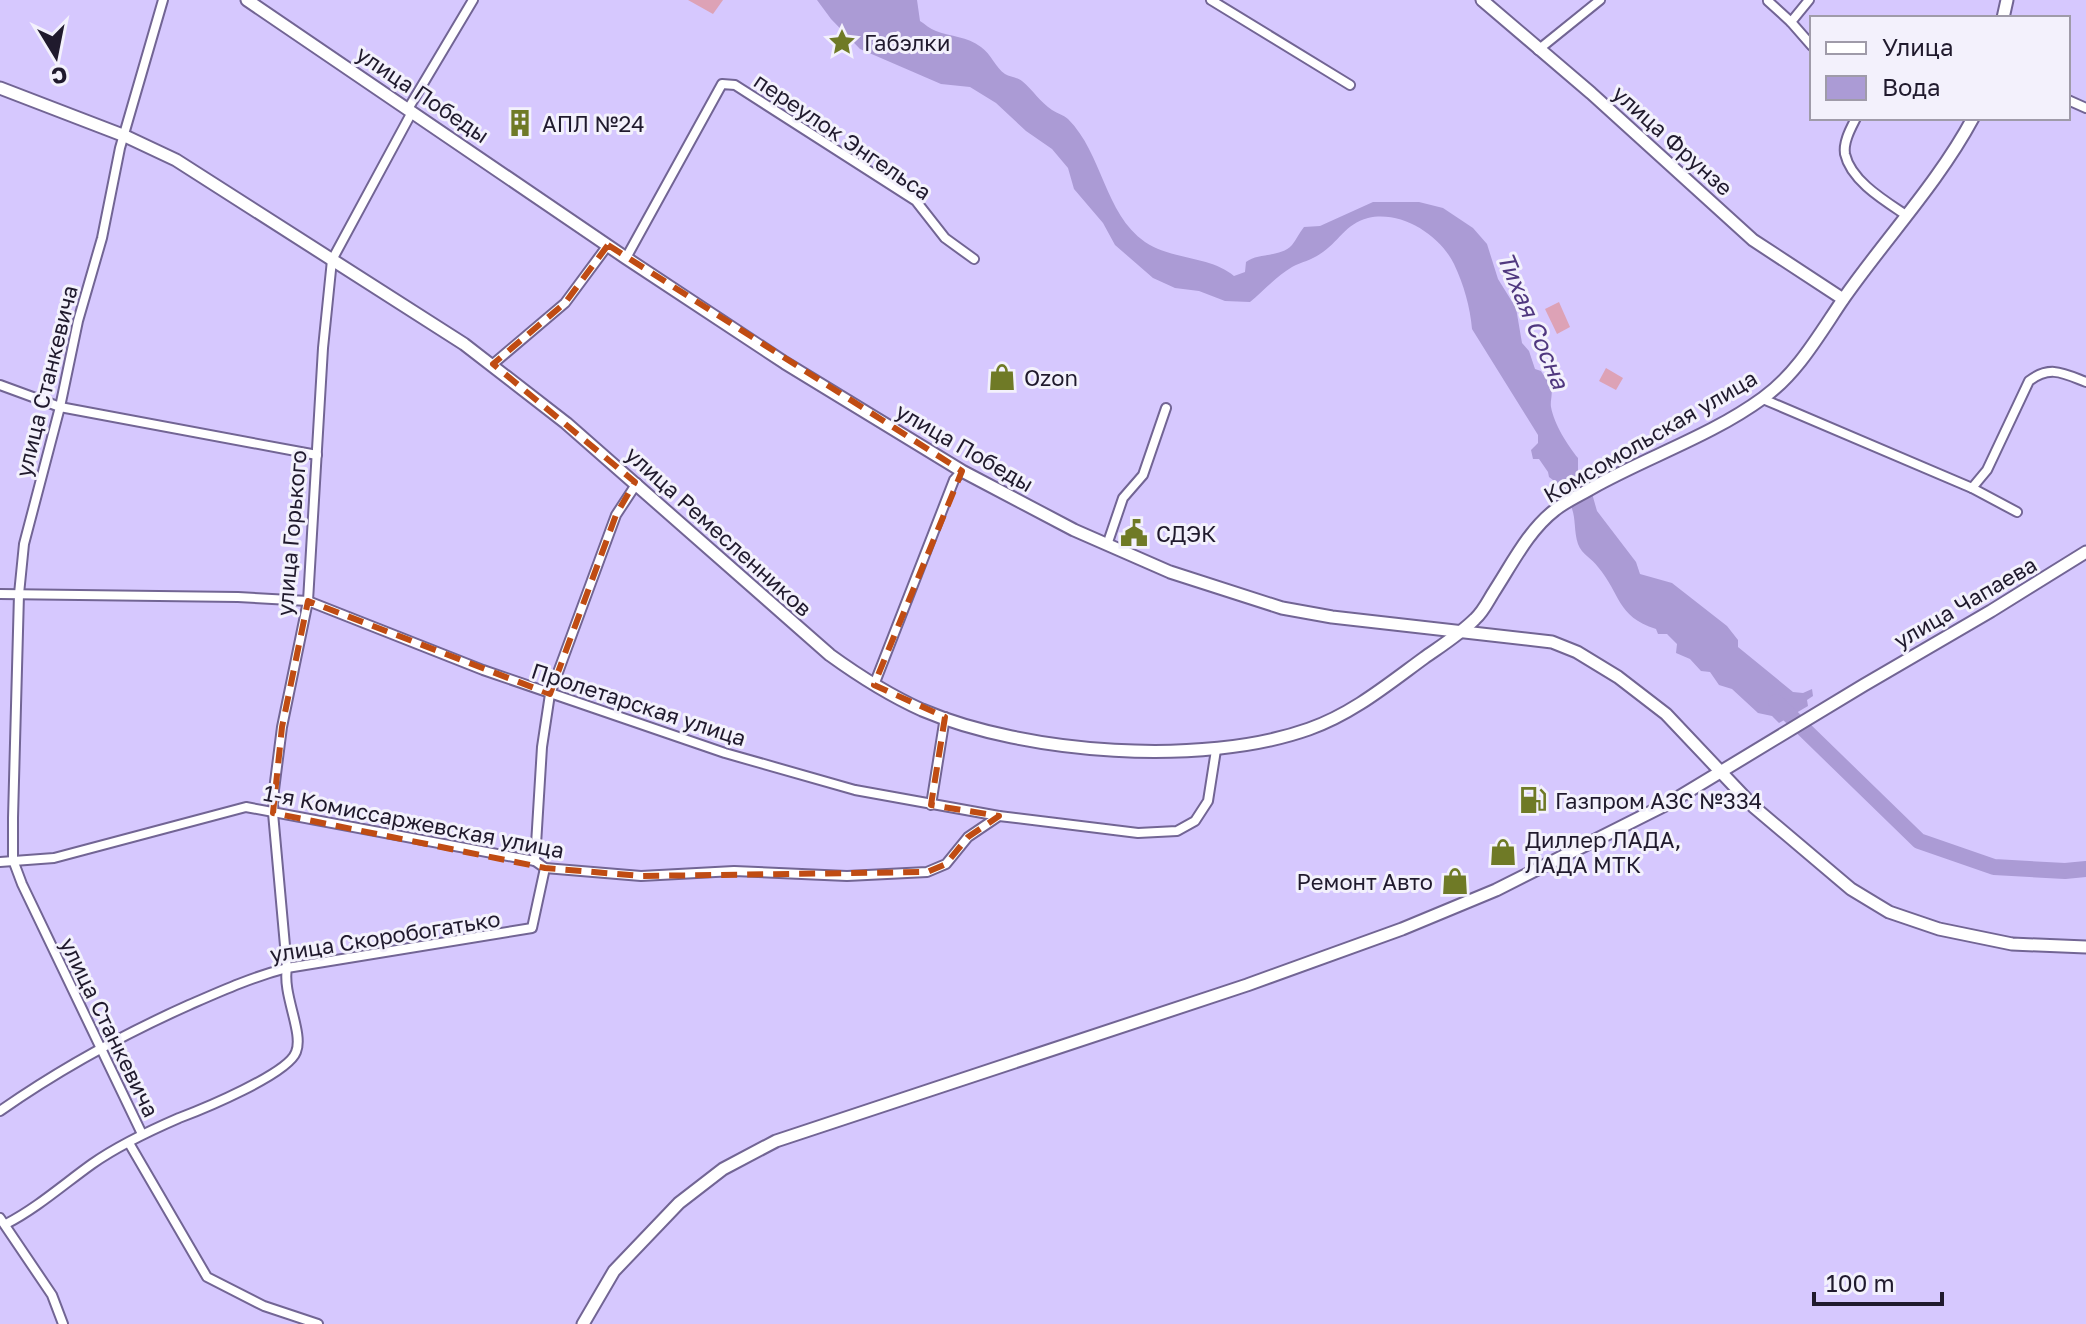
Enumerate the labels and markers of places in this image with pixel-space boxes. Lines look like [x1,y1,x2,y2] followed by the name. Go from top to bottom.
[827,27,857,57] place icon: Габэлки
[864,29,950,56] place label: Габэлки
[505,108,535,138] building icon: АПЛ №24
[542,110,645,137] place label: АПЛ №24
[987,362,1017,392] shop icon: Ozon
[1024,364,1078,391] place label: Ozon
[1119,518,1149,548] public building icon: СДЭК
[1156,520,1217,547] place label: СДЭК
[1518,785,1548,815] fuel station icon: Газпром АЗС №334
[1555,787,1762,814] place label: Газпром АЗС №334
[1525,826,1681,878] place label: Диллер ЛАДА, ЛАДА МТК
[1488,837,1518,867] shop icon: Диллер ЛАДА, ЛАДА МТК
[1440,866,1470,896] shop icon: Ремонт Авто
[1297,868,1433,895] place label: Ремонт Авто

